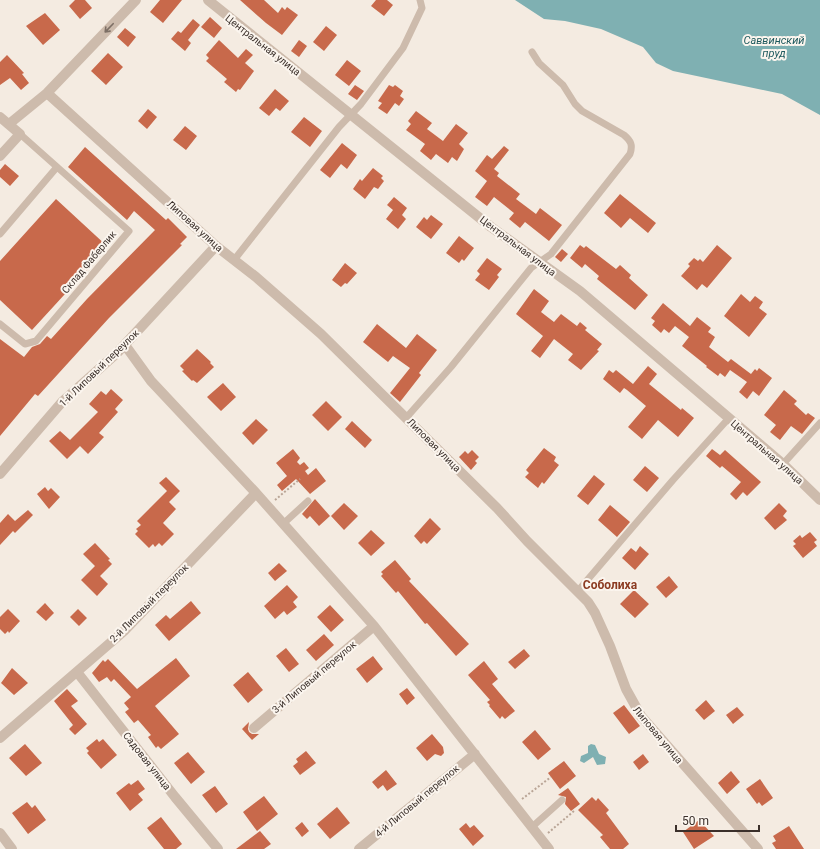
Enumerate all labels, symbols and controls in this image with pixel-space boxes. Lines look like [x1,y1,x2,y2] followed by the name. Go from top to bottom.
[223,12,303,78] street label: Центральная улица
[104,23,114,33] one-way arrow
[744,34,804,60] water label: Саввинский пруд
[165,198,225,254] street label: Липовая улица
[478,214,558,278] street label: Центральная улица
[59,227,119,295] street label: Склад Фаберлик
[57,327,141,409] street label: 1-й Липовый переулок
[405,416,463,474] street label: Липовая улица
[729,418,805,486] street label: Центральная улица
[108,561,191,644] street label: 2-й Липовый переулок
[583,578,638,592] district label: Соболиха
[270,638,359,715] street label: 3-й Липовый переулок
[631,704,685,766] street label: Липовая улица
[121,730,173,792] street label: Садовая улица
[373,762,462,839] street label: 4-й Липовый переулок
[676,807,759,833] scale bar
[682,814,709,828] text: 50 m

